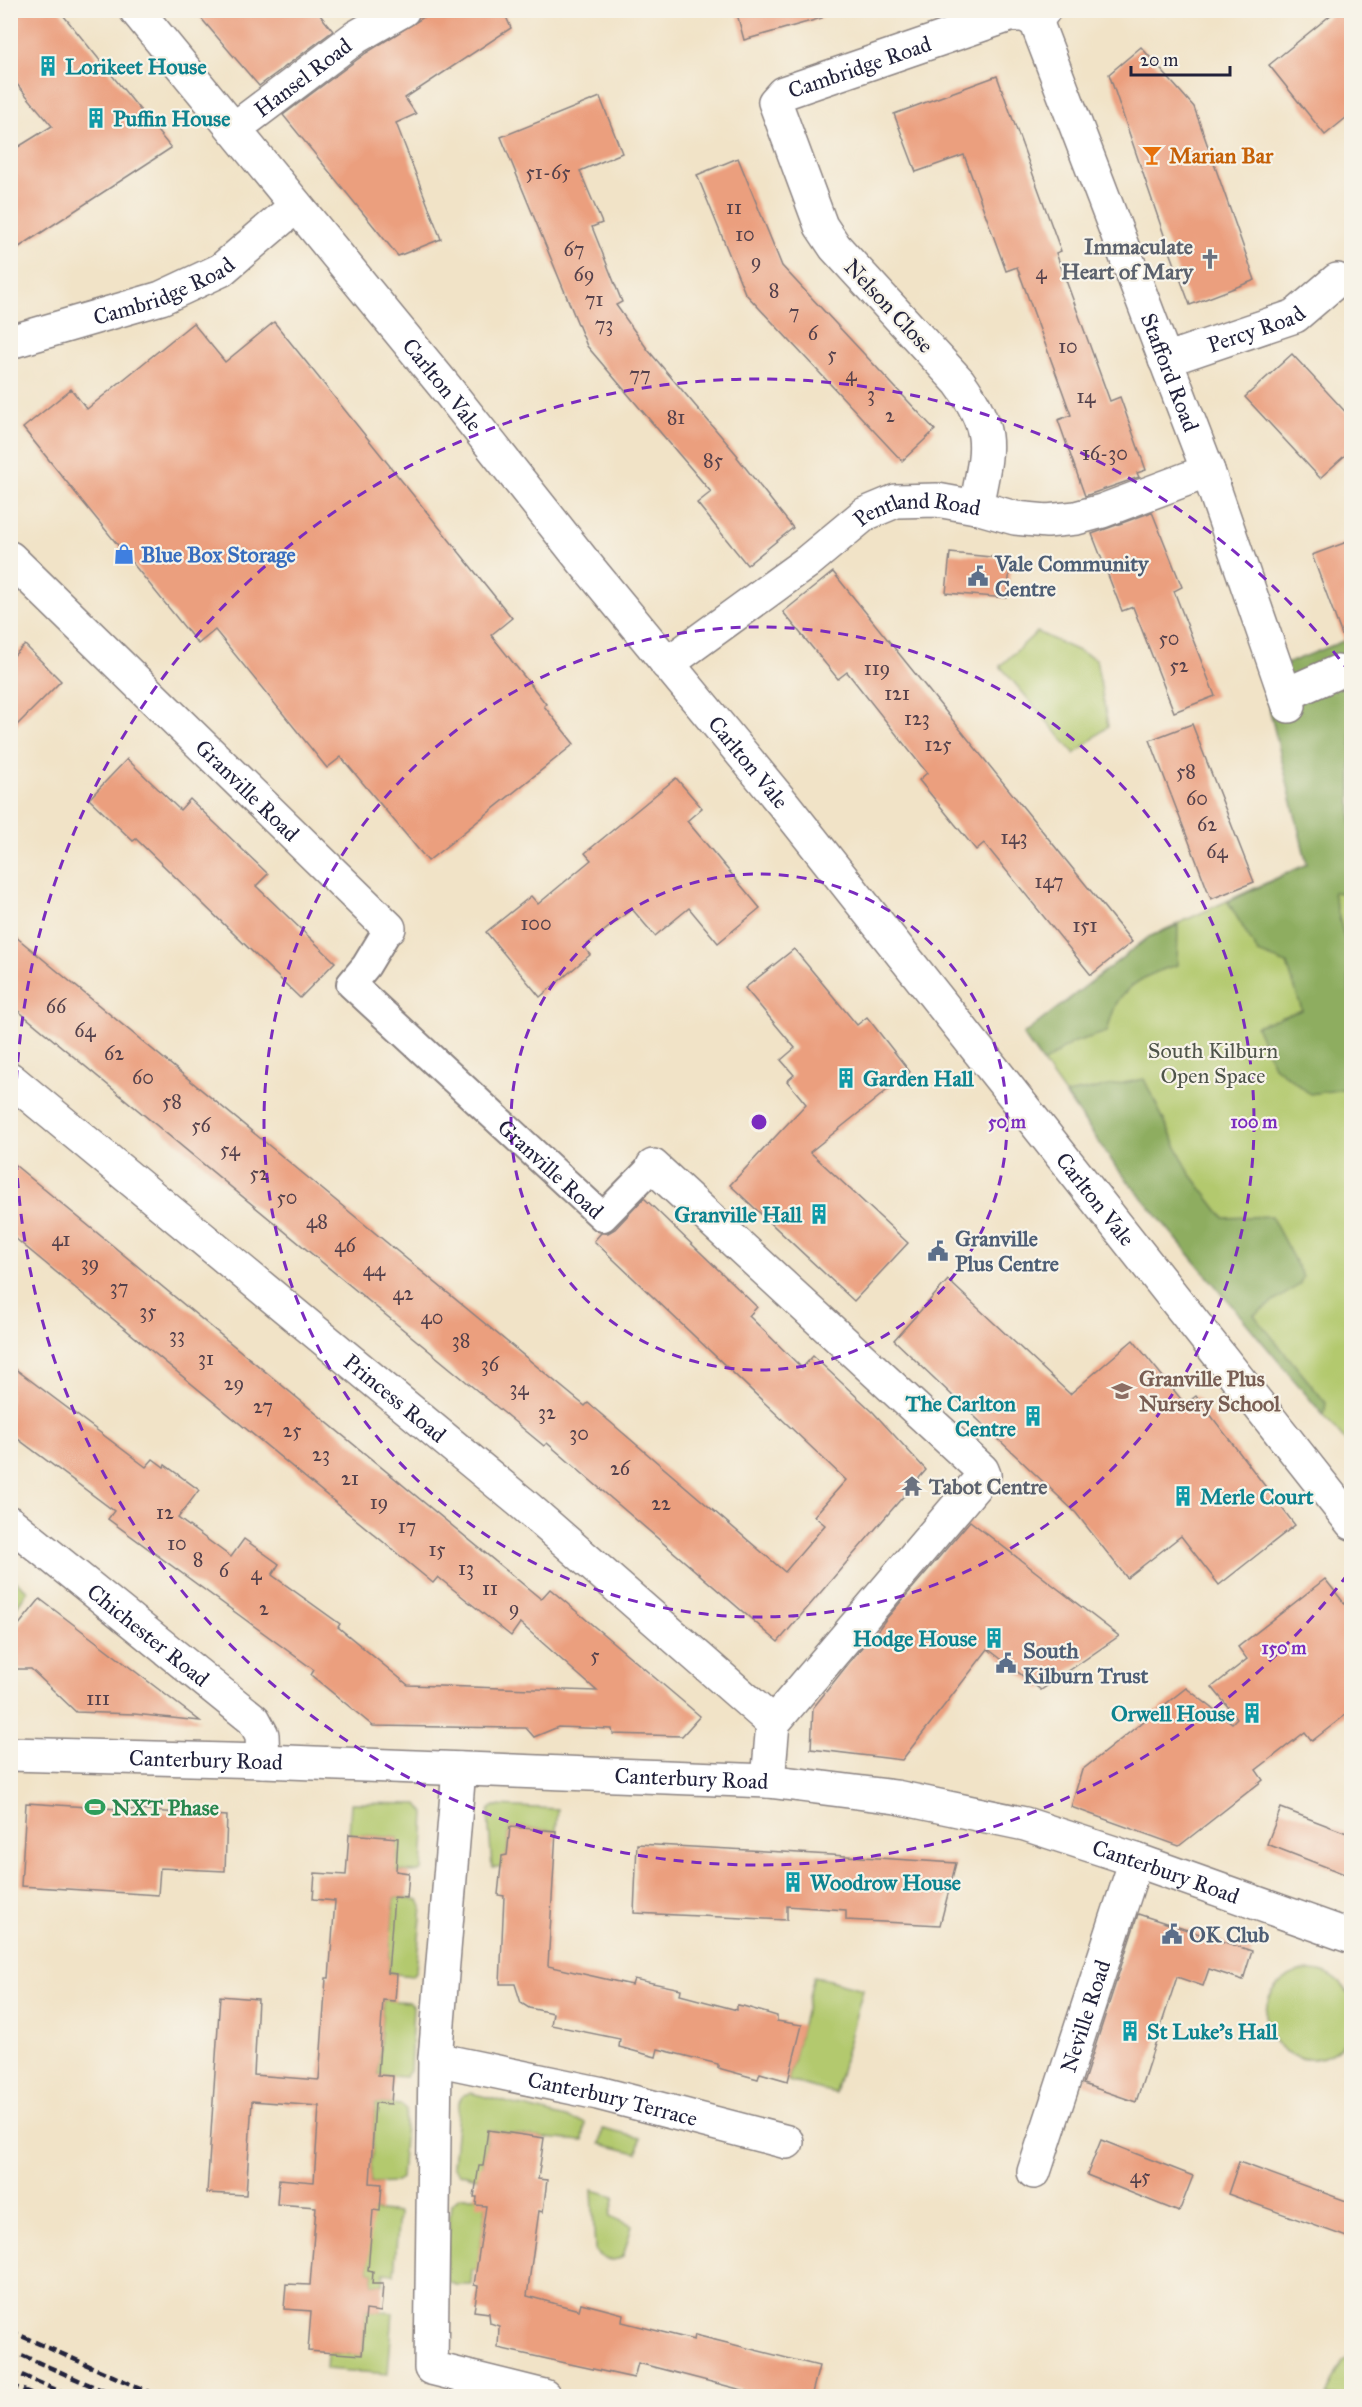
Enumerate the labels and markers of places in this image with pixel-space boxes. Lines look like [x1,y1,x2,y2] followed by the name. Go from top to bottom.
[65,53,207,80] place label: Lorikeet House
[36,54,60,78] building icon: Lorikeet House
[113,105,230,132] place label: Puffin House
[84,106,108,130] building icon: Puffin House
[1169,142,1274,169] place label: Marian Bar
[1140,143,1164,167] bar icon: Marian Bar
[1061,233,1195,285] place label: Immaculate Heart of Mary
[1198,247,1222,271] church icon: Immaculate Heart of Mary
[141,541,296,568] place label: Blue Box Storage
[112,542,136,566] shop icon: Blue Box Storage
[994,550,1150,602] place label: Vale Community Centre
[966,564,990,588] public building icon: Vale Community Centre
[863,1065,975,1092] place label: Garden Hall
[834,1066,858,1090] building icon: Garden Hall
[749,1112,769,1132] centre of rings
[674,1201,803,1228] place label: Granville Hall
[807,1202,831,1226] building icon: Granville Hall
[955,1225,1059,1277] place label: Granville Plus Centre
[926,1239,950,1263] public building icon: Granville Plus Centre
[1139,1365,1281,1417] place label: Granville Plus Nursery School
[1110,1379,1134,1403] school or university icon: Granville Plus Nursery School
[905,1390,1016,1442] place label: The Carlton Centre
[1021,1404,1045,1428] building icon: The Carlton Centre
[928,1473,1048,1500] place label: Tabot Centre
[900,1474,924,1498] temple icon: Tabot Centre
[1200,1483,1314,1510] place label: Merle Court
[1171,1484,1195,1508] building icon: Merle Court
[853,1625,977,1652] place label: Hodge House
[982,1626,1006,1650] building icon: Hodge House
[1023,1637,1148,1689] place label: South Kilburn Trust
[994,1651,1018,1675] public building icon: South Kilburn Trust
[1111,1700,1235,1727] place label: Orwell House
[1240,1701,1264,1725] building icon: Orwell House
[112,1794,219,1821] place label: NXT Phase
[83,1795,107,1819] sports icon: NXT Phase
[810,1869,961,1896] place label: Woodrow House
[781,1870,805,1894] building icon: Woodrow House
[1189,1921,1269,1948] place label: OK Club
[1160,1922,1184,1946] public building icon: OK Club
[1147,2018,1279,2045] place label: St Luke's Hall
[1118,2019,1142,2043] building icon: St Luke's Hall

